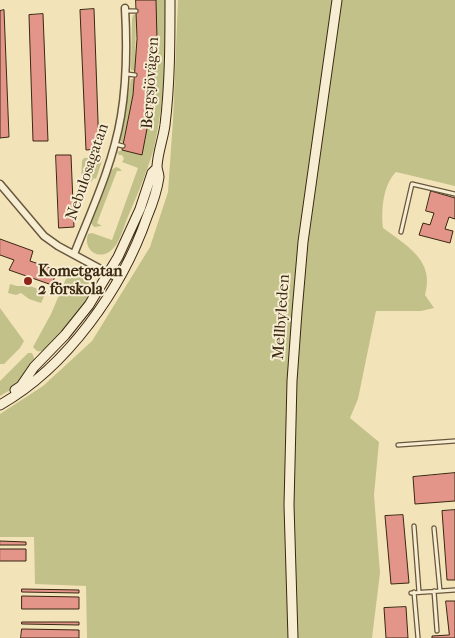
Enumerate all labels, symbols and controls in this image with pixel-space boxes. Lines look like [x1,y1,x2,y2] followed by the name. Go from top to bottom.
[138,36,164,130] street label: Bergsjövägen
[62,121,114,223] street label: Nebulosagatan
[38,262,123,300] place label: Kometgatan 2 förskola
[269,274,295,360] street label: Mellbyleden
[22,275,34,287] marker: Kometgatan 2 förskola

